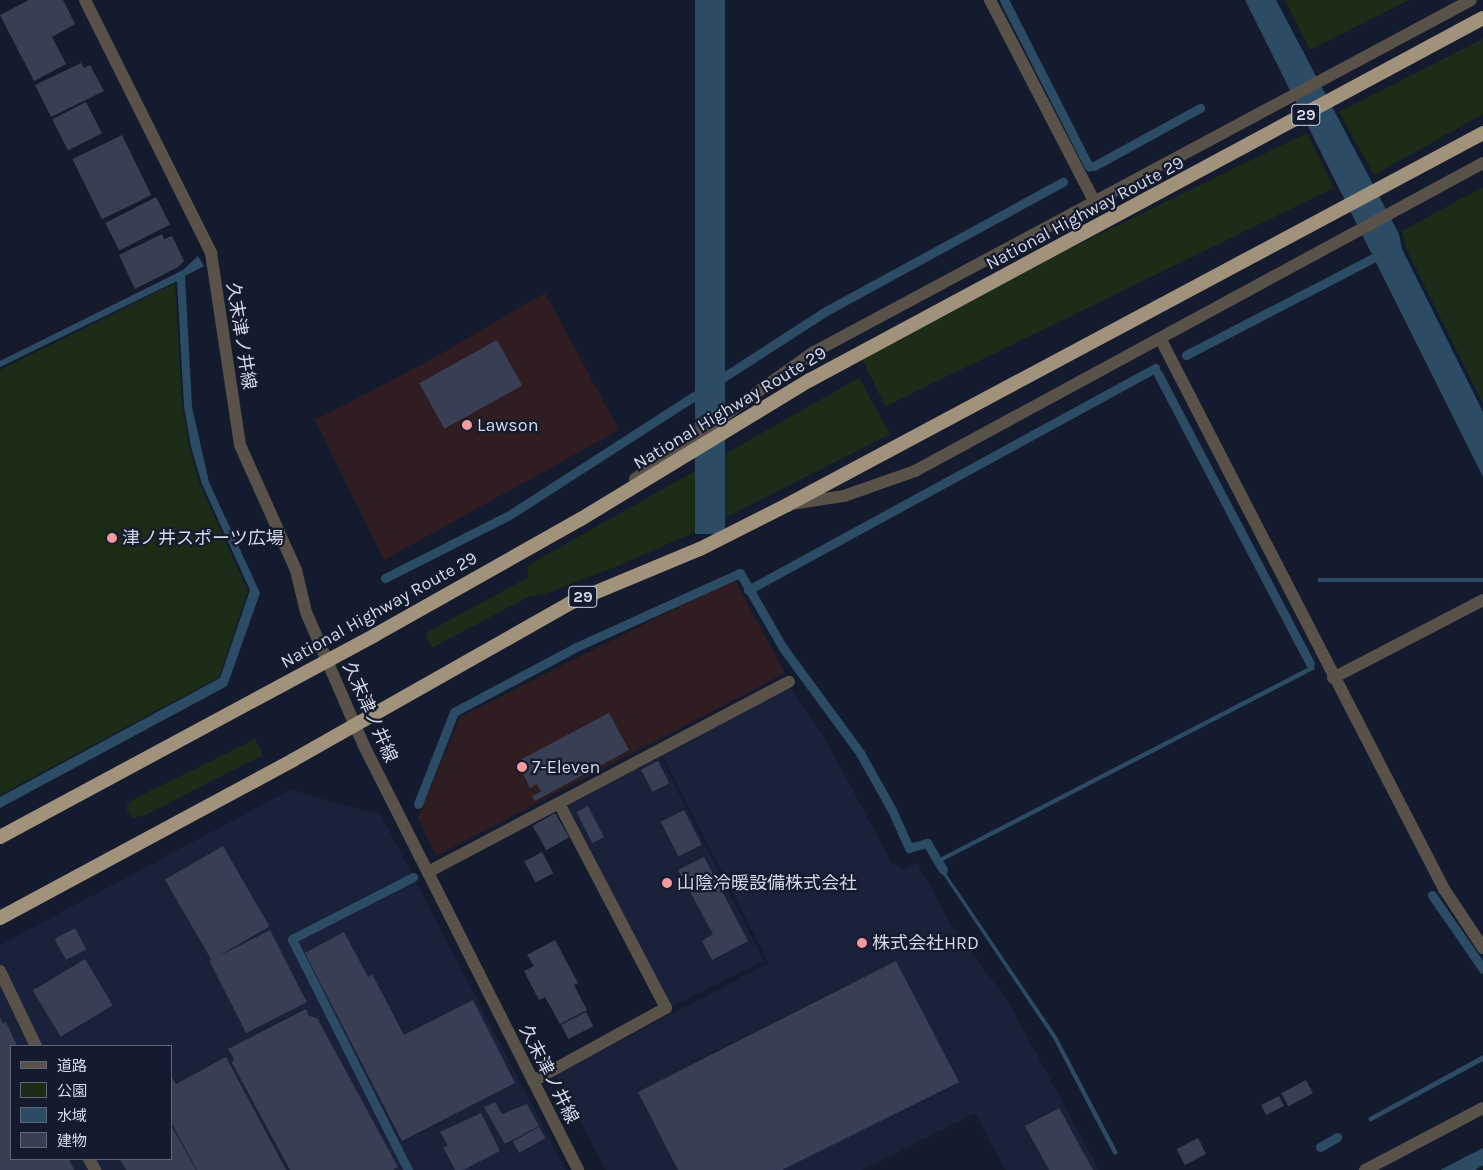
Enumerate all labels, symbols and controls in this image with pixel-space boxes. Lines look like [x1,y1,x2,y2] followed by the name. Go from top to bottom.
[1291,102,1321,128] road number: 29
[982,152,1188,274] street label: National Highway Route 29
[222,281,260,391] street label: 久末津ノ井線
[630,342,830,474] street label: National Highway Route 29
[477,414,539,436] place label: Lawson
[461,419,473,431] marker: Lawson
[122,527,284,549] place label: 津ノ井スポーツ広場
[106,532,118,544] marker: 津ノ井スポーツ広場
[277,547,481,673] street label: National Highway Route 29
[568,584,598,610] road number: 29
[338,658,402,766] street label: 久末津ノ井線
[532,756,600,778] place label: 7-Eleven
[516,761,528,773] marker: 7-Eleven
[677,872,857,894] place label: 山陰冷暖設備株式会社
[661,877,673,889] marker: 山陰冷暖設備株式会社
[872,932,979,954] place label: 株式会社HRD
[856,937,868,949] marker: 株式会社HRD
[515,1021,583,1127] street label: 久末津ノ井線
[10,1045,172,1160] legend
[57,1057,87,1075] text: 道路
[57,1082,87,1100] text: 公園
[57,1107,87,1125] text: 水域
[57,1132,87,1150] text: 建物

